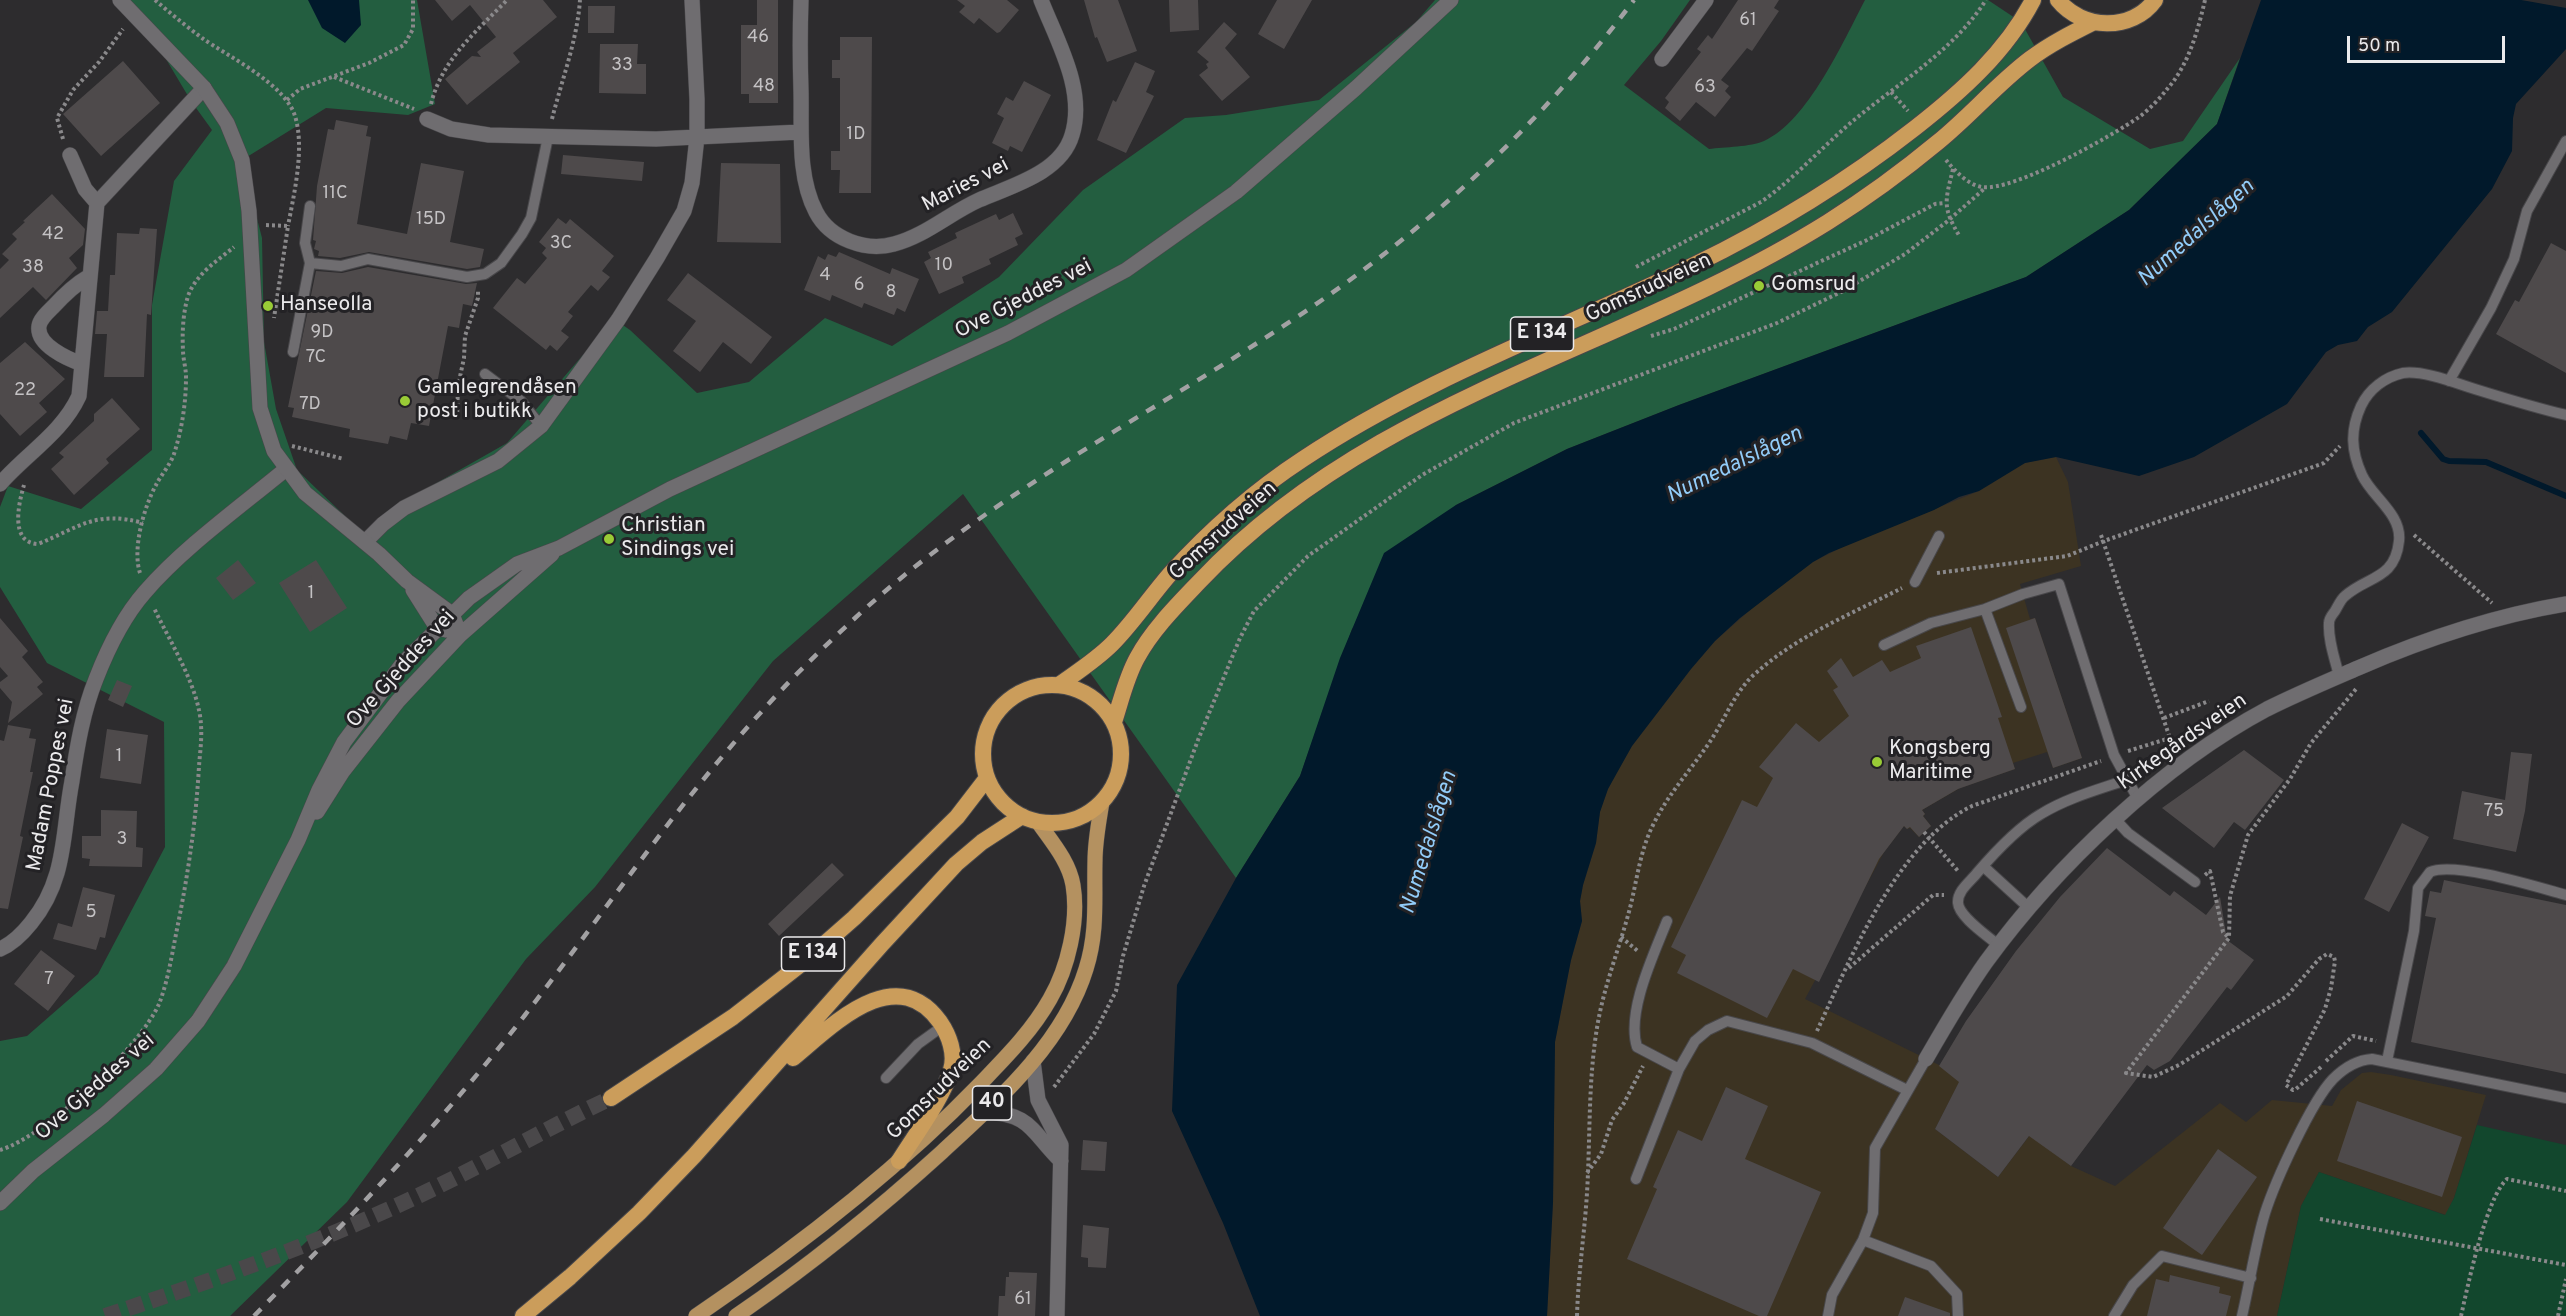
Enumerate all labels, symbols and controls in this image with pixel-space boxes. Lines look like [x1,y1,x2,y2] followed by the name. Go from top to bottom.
[1739,10,1757,32] house number: 61
[2350,24,2508,62] scale bar
[747,27,769,49] house number: 46
[2358,35,2400,58] text: 50 m
[611,55,633,77] house number: 33
[753,76,775,98] house number: 48
[1694,77,1716,99] house number: 63
[847,124,865,146] house number: 1D
[918,153,1014,219] street label: Maries vei
[2133,175,2261,293] water label: Numedalslågen
[322,183,348,205] house number: 11C
[416,209,446,231] house number: 15D
[42,224,64,246] house number: 42
[550,233,572,255] house number: 3C
[1582,249,1716,329] street label: Gomsrudveien
[935,255,953,277] house number: 10
[951,255,1097,345] street label: Ove Gjeddes vei
[22,257,44,279] house number: 38
[819,265,831,287] house number: 4
[1771,273,1856,299] place label: Gomsrud
[854,275,864,297] house number: 6
[1752,279,1766,293] marker: Gomsrud
[886,282,896,304] house number: 8
[280,293,372,319] place label: Hanseolla
[261,299,275,313] marker: Hanseolla
[1510,317,1574,351] road number: E 134
[310,322,334,344] house number: 9D
[306,347,326,369] house number: 7C
[417,376,577,426] place label: Gamlegrendåsen post i butikk
[14,380,36,402] house number: 22
[299,394,321,416] house number: 7D
[398,394,412,408] marker: Gamlegrendåsen post i butikk
[1663,422,1807,510] water label: Numedalslågen
[1165,477,1283,587] street label: Gomsrudveien
[621,514,734,564] place label: Christian Sindings vei
[602,532,616,546] marker: Christian Sindings vei
[308,583,314,605] house number: 1
[342,606,462,734] street label: Ove Gjeddes vei
[2114,689,2252,797] street label: Kirkegårdsveien
[23,696,81,874] street label: Madam Poppes vei
[1889,737,1991,787] place label: Kongsberg Maritime
[116,746,122,768] house number: 1
[1870,755,1884,769] marker: Kongsberg Maritime
[1396,768,1464,918] water label: Numedalslågen
[2484,801,2504,823] house number: 75
[117,829,127,851] house number: 3
[85,902,97,924] house number: 5
[782,937,844,971] road number: E 134
[44,969,54,991] house number: 7
[31,1029,161,1147] street label: Ove Gjeddes vei
[882,1034,998,1146] street label: Gomsrudveien
[972,1086,1012,1120] road number: 40
[1014,1289,1032,1311] house number: 61

